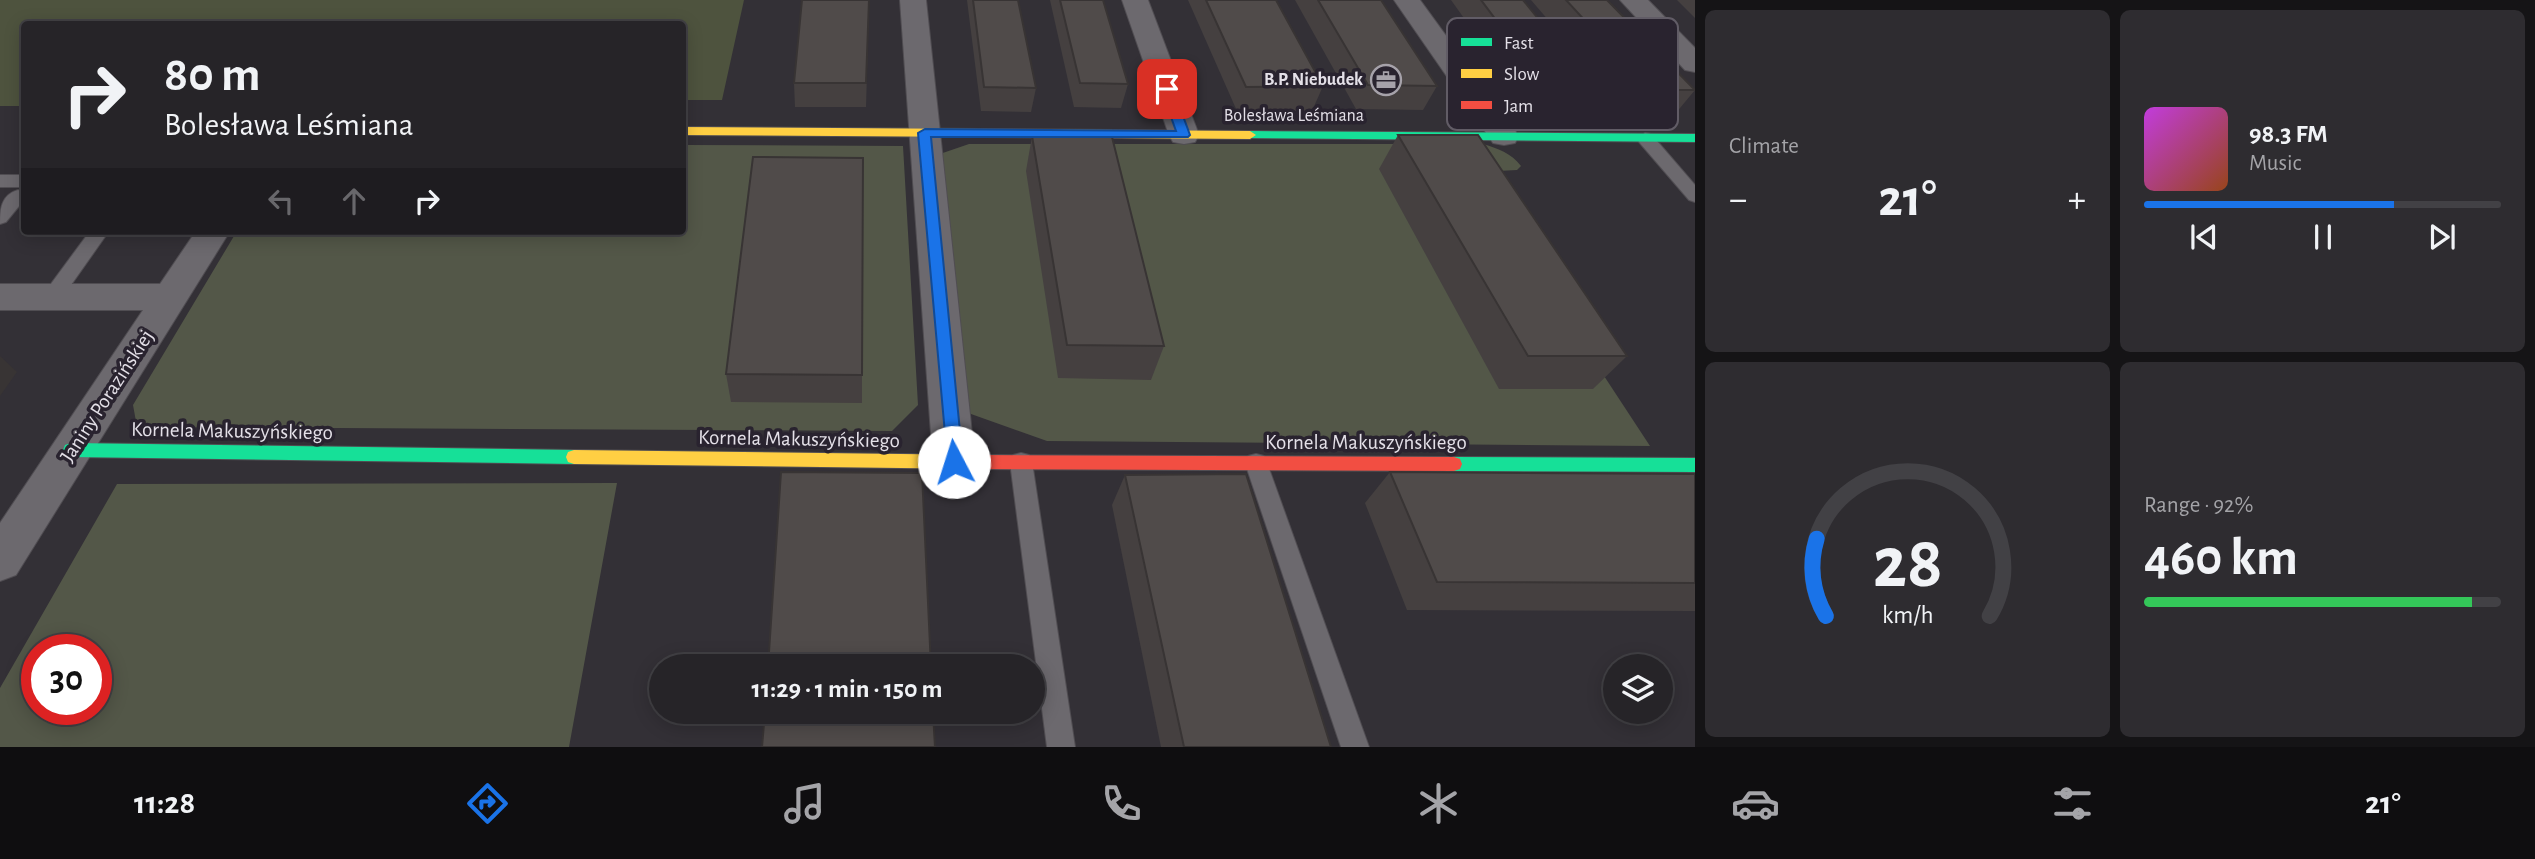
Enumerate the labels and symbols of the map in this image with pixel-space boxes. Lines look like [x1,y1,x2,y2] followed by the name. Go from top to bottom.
[1447,18,1678,130] legend
[1504,34,1534,53] text: Fast
[1137,59,1197,119] pin
[1369,63,1403,97] office icon: B.P. Niebudek
[1504,65,1540,84] text: Slow
[1264,71,1363,89] place label: B.P. Niebudek
[1504,97,1533,116] text: Jam
[1224,107,1364,125] street label: Bolesława Leśmiana
[57,326,157,466] street label: Janiny Porazińskiej
[131,419,333,443] street label: Kornela Makuszyńskiego
[917,425,991,499] position arrow
[698,427,900,451] street label: Kornela Makuszyńskiego
[1265,432,1467,453] street label: Kornela Makuszyńskiego
[21,634,112,725] speed limit sign: 30

